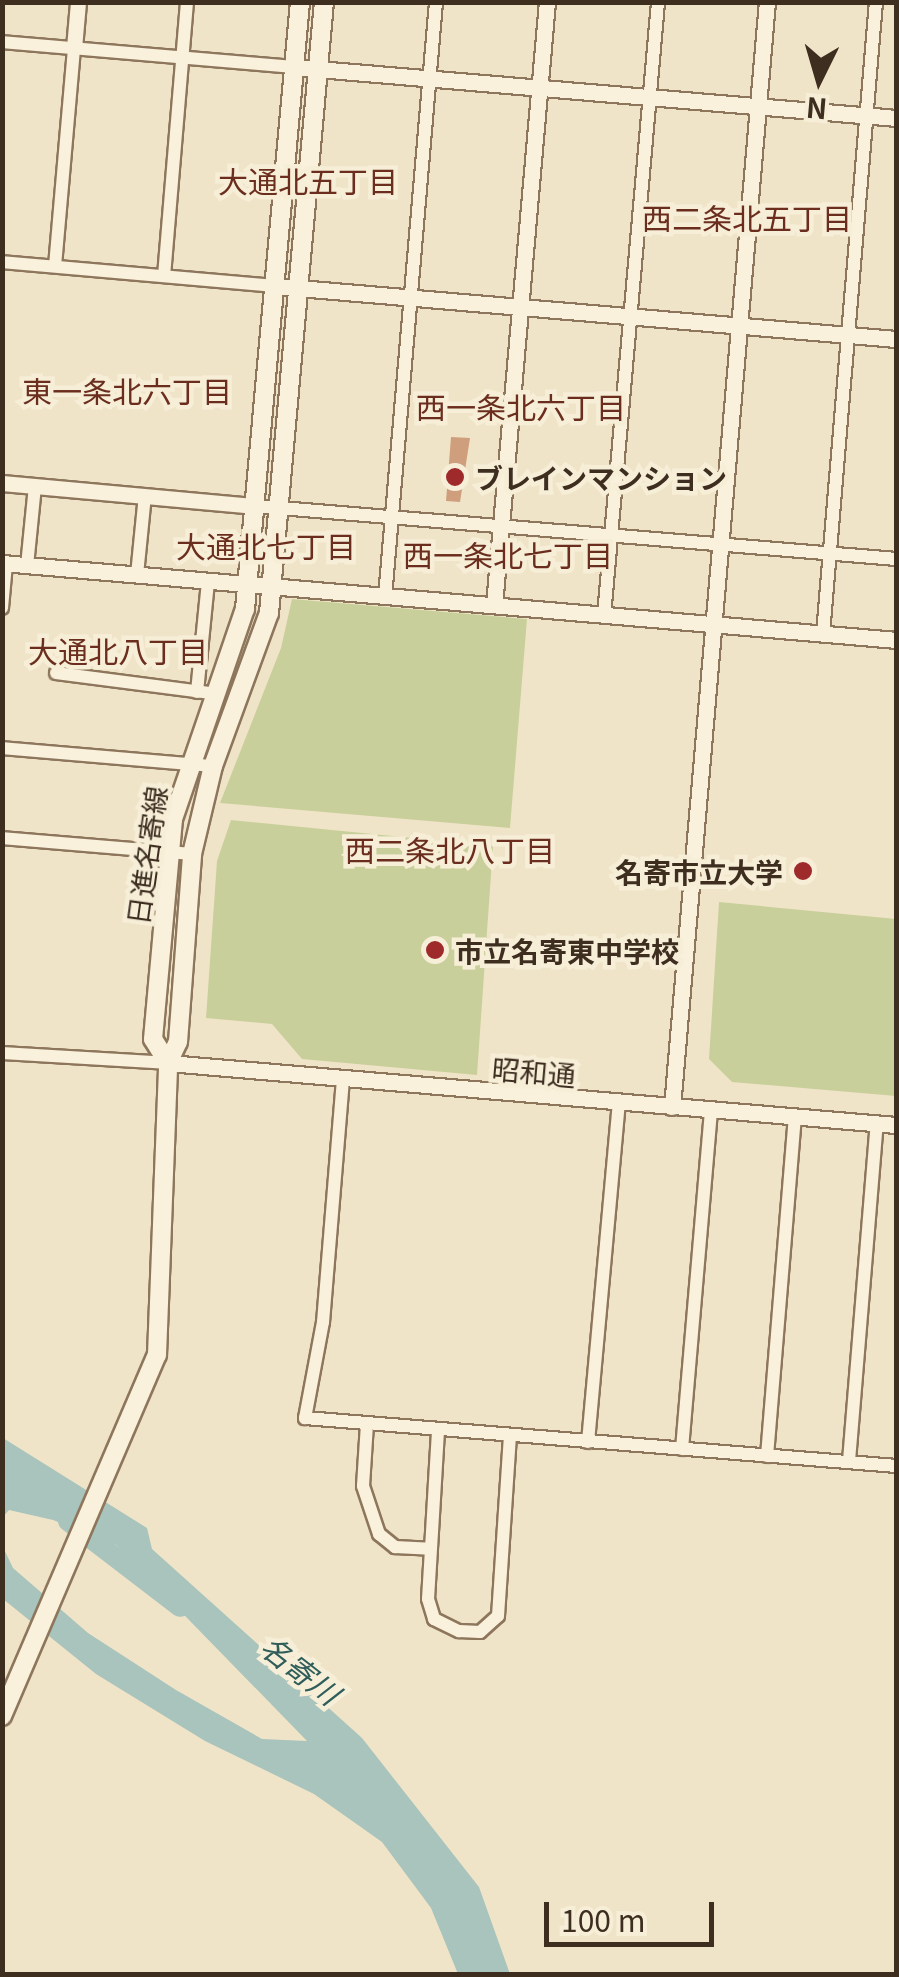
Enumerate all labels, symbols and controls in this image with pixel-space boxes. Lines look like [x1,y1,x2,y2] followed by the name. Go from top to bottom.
[769,30,869,130] north arrow
[804,89,829,131] text: N
[218,162,398,198] district label: 大通北五丁目
[642,199,852,235] district label: 西二条北五丁目
[22,372,232,408] district label: 東一条北六丁目
[416,388,626,424] district label: 西一条北六丁目
[475,460,727,494] place label: ブレインマンション
[444,466,466,488] marker: ブレインマンション
[176,527,356,563] district label: 大通北七丁目
[403,536,613,572] district label: 西一条北七丁目
[28,632,208,668] district label: 大通北八丁目
[120,783,172,927] street label: 日進名寄線
[345,831,555,867] district label: 西二条北八丁目
[615,854,783,888] place label: 名寄市立大学
[792,860,814,882] marker: 名寄市立大学
[455,933,679,967] place label: 市立名寄東中学校
[424,939,446,961] marker: 市立名寄東中学校
[491,1051,577,1091] street label: 昭和通
[254,1627,348,1711] water label: 名寄川
[549,1882,719,1944] scale bar
[561,1897,645,1941] text: 100 m

